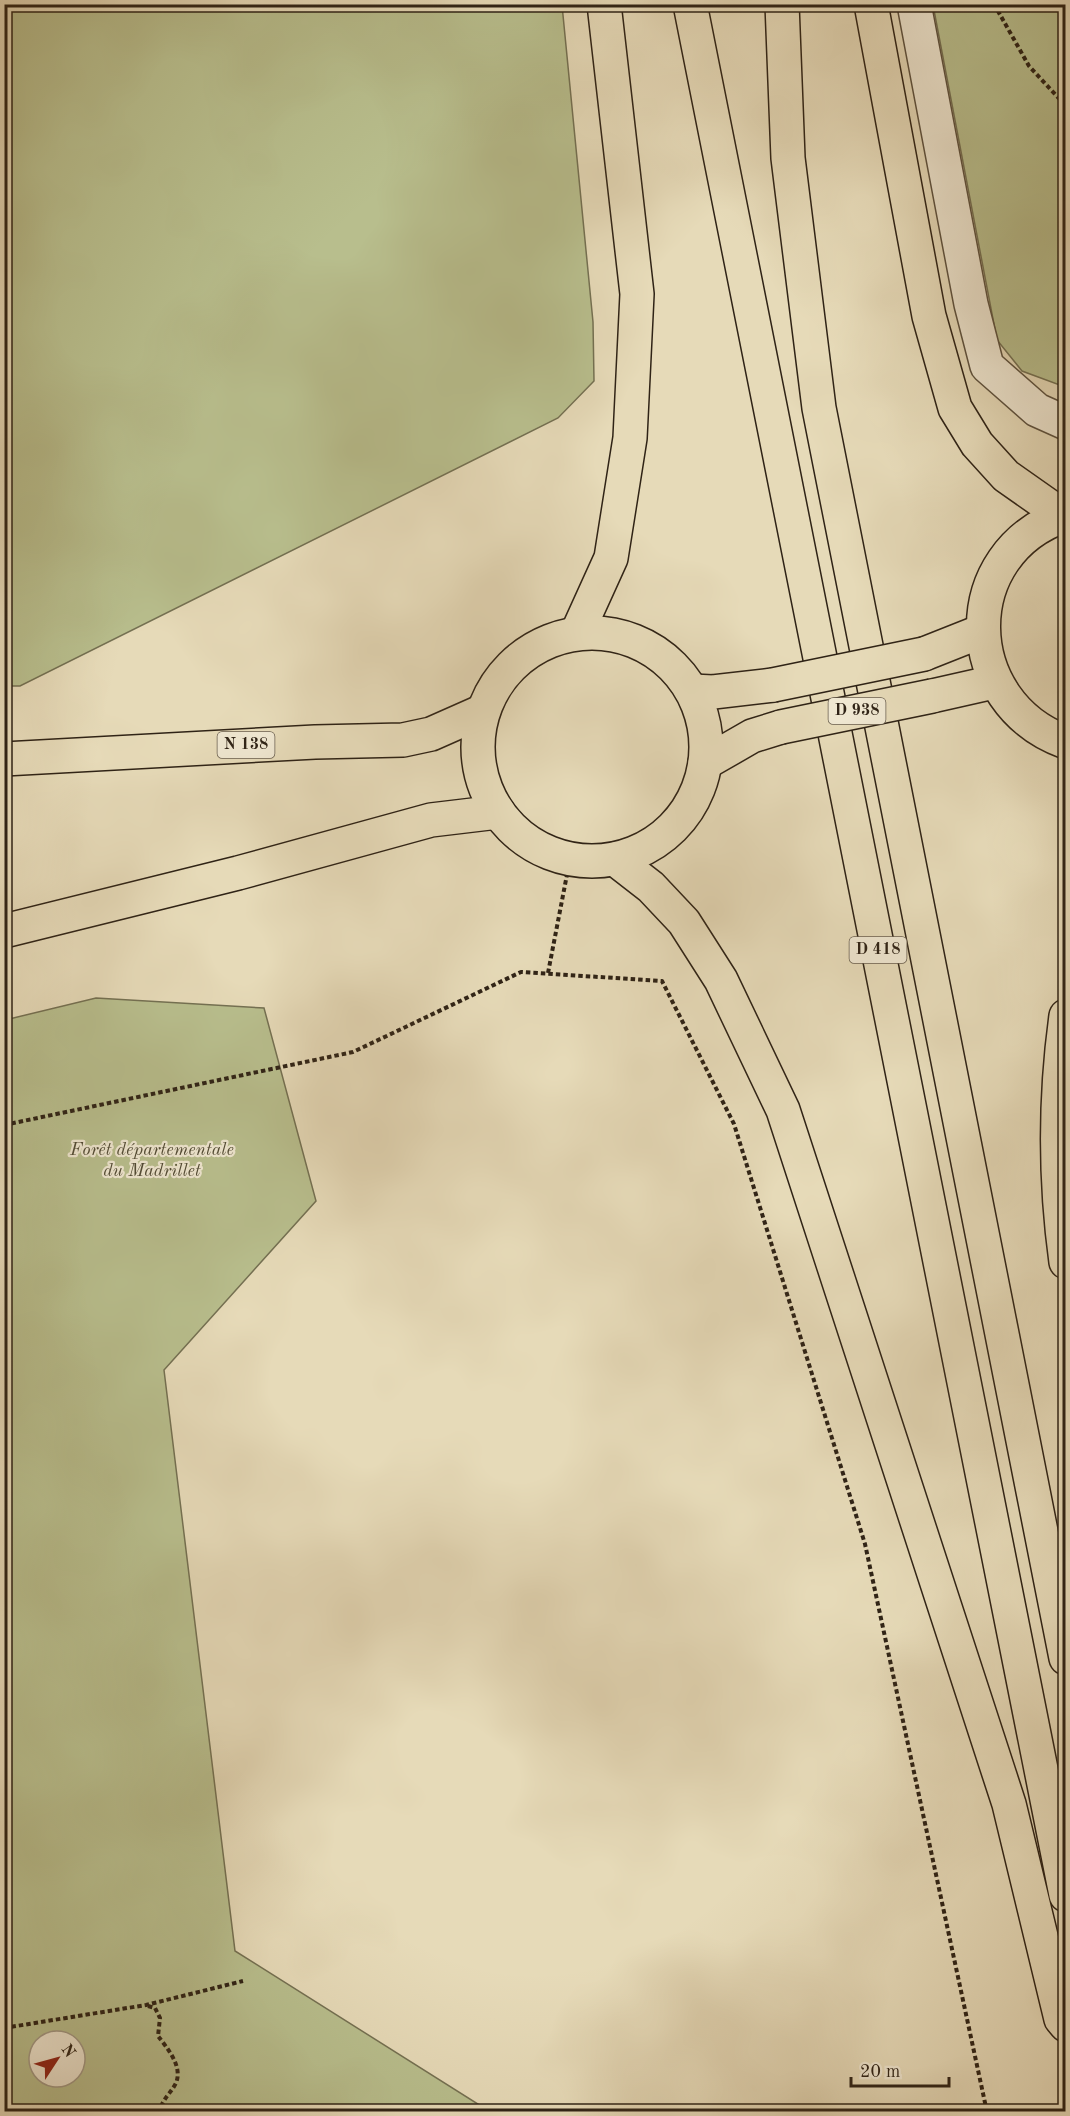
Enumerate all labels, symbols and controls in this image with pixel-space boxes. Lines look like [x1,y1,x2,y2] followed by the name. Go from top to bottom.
[828,698,886,724] road number: D 938
[218,732,274,758] road number: N 138
[850,937,906,963] road number: D 418
[69,1141,234,1180] park label: Forêt départementale du Madrillet
[27,2029,87,2089] north arrow
[57,2042,78,2062] text: N
[851,2050,948,2088] scale bar
[860,2063,900,2081] text: 20 m

